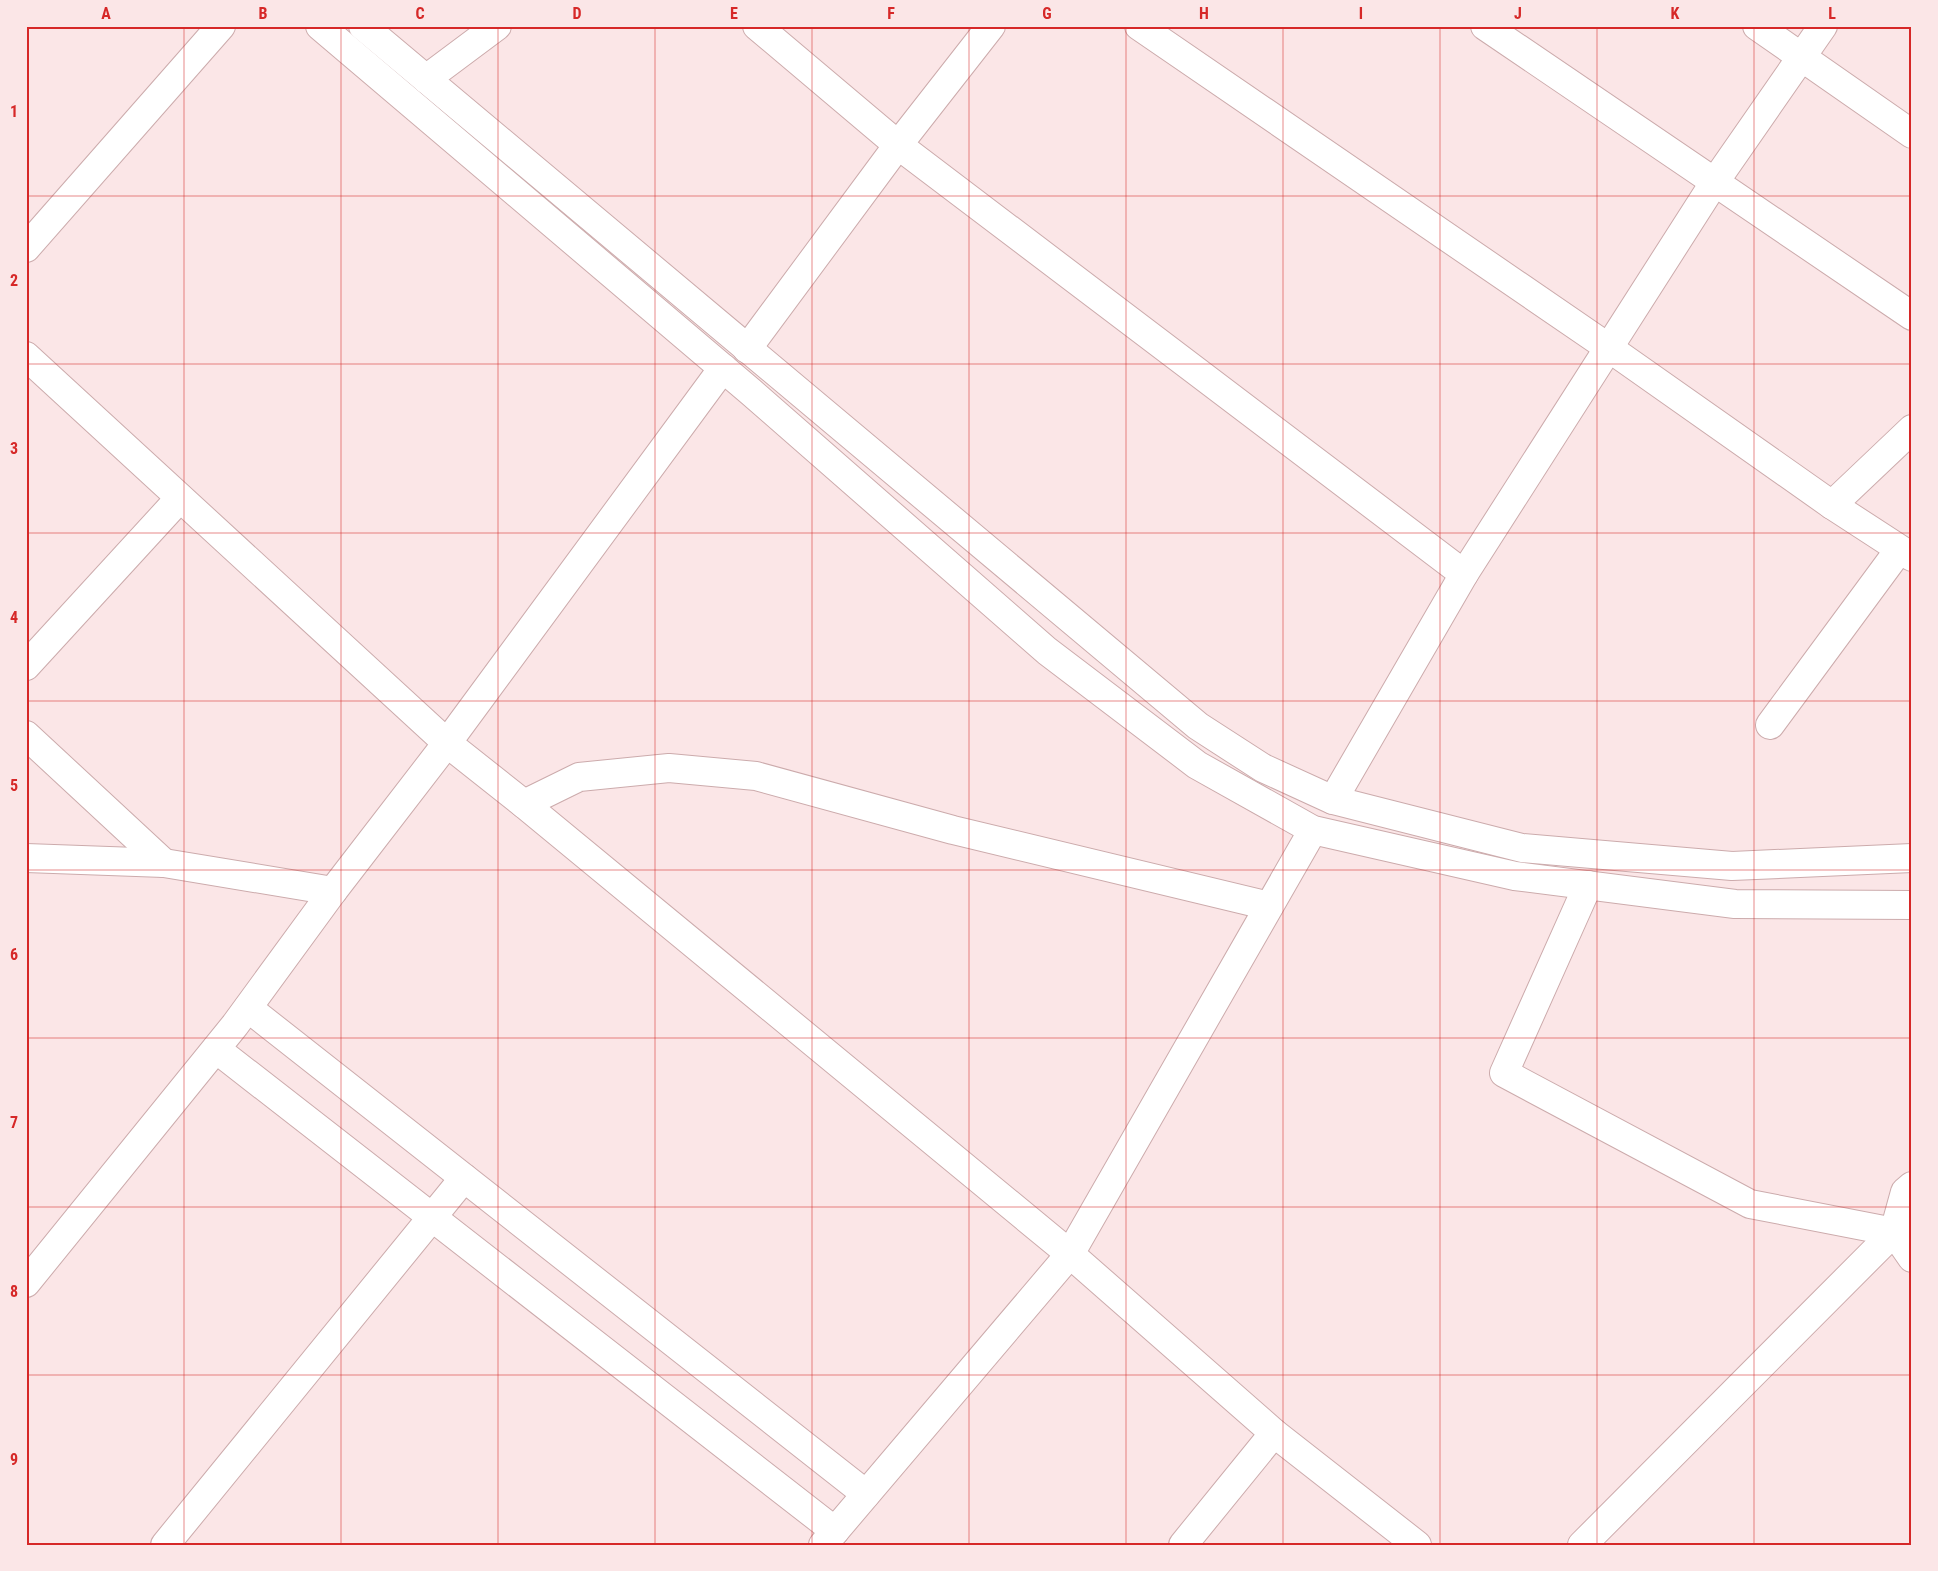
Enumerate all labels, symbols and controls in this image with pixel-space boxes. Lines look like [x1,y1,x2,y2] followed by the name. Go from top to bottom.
[101,4,111,23] text: A
[259,4,268,23] text: B
[415,4,425,23] text: C
[572,4,582,23] text: D
[730,4,738,23] text: E
[887,4,895,23] text: F
[1042,4,1052,23] text: G
[1199,4,1209,23] text: H
[1359,4,1363,23] text: I
[1514,4,1522,23] text: J
[1671,4,1680,23] text: K
[1828,4,1836,23] text: L
[10,102,18,121] text: 1
[10,271,18,290] text: 2
[10,439,18,458] text: 3
[10,608,18,627] text: 4
[10,776,18,795] text: 5
[10,945,18,964] text: 6
[10,1113,18,1132] text: 7
[10,1282,18,1301] text: 8
[10,1450,18,1469] text: 9

